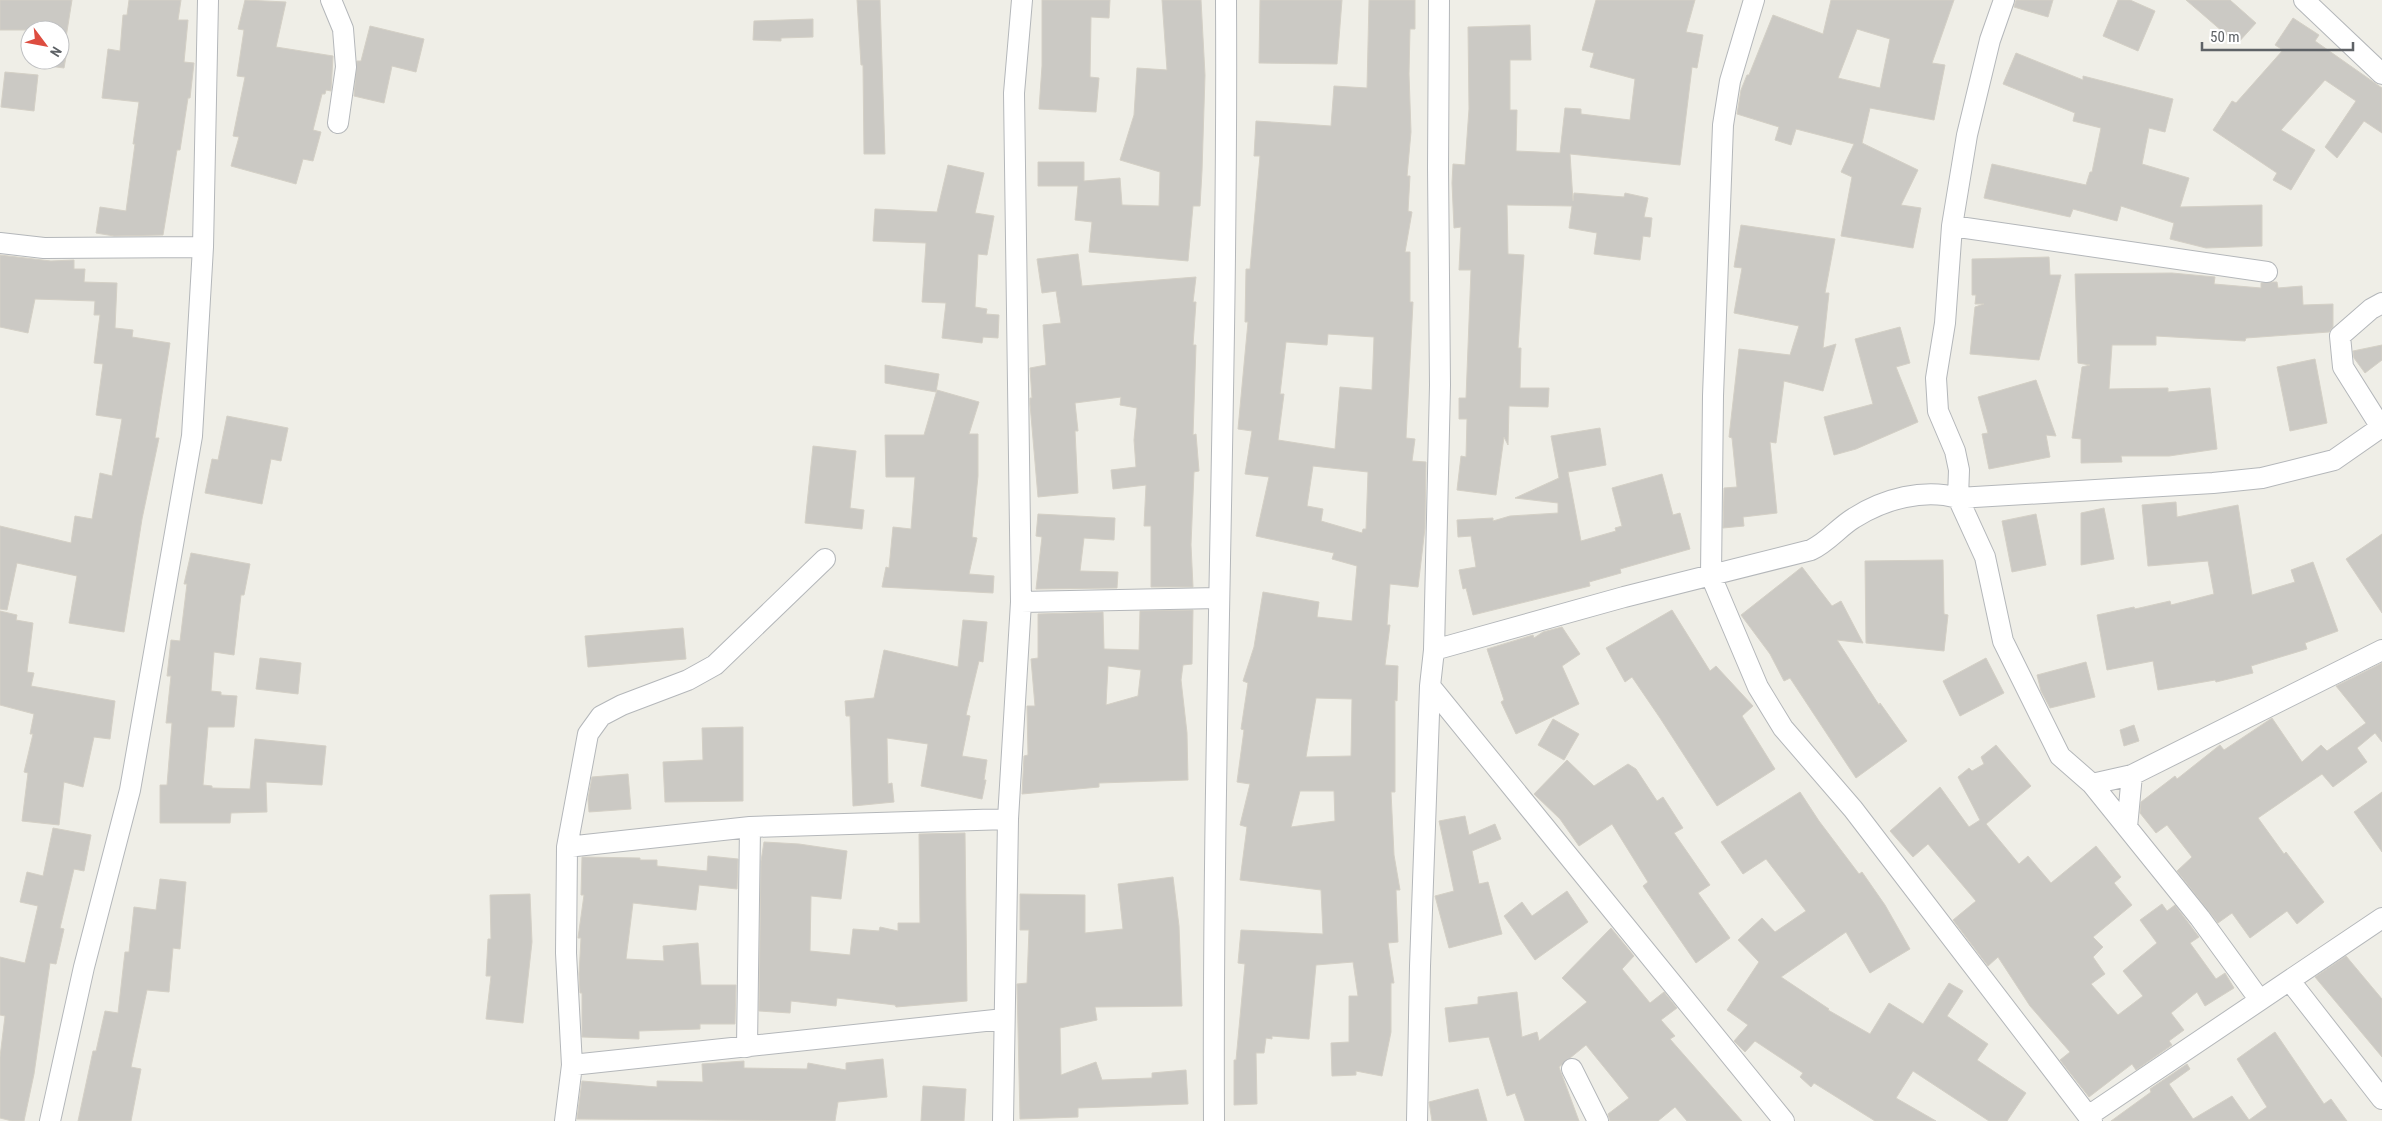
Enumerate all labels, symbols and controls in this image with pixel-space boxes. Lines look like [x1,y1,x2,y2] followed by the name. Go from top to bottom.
[20,20,70,70] north arrow
[2202,20,2353,52] scale bar
[2210,28,2240,46] text: 50 m
[47,44,65,60] text: N

